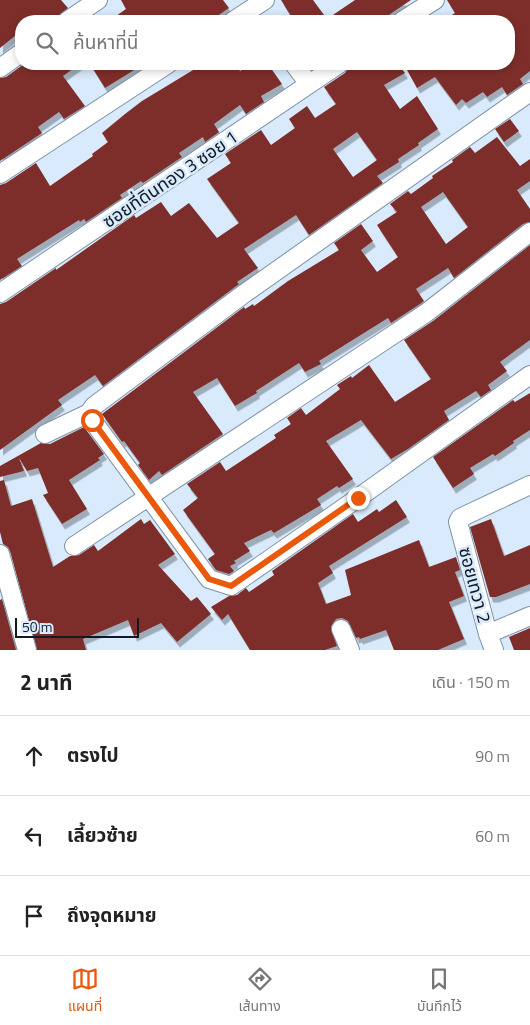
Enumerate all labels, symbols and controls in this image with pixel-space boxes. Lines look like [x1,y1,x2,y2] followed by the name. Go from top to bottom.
[15,15,515,70] search box
[73,27,138,56] text: ค้นหาที่นี่
[33,29,61,57] icon: search
[97,124,243,234] street label: ซอยที่ดินทอง 3 ซอย 1
[81,409,104,432] route start
[347,487,370,510] route end
[452,544,498,626] street label: ซอยเทวา 2
[15,615,139,638] scale bar
[22,616,52,637] text: 50 m
[20,666,73,698] text: 2 นาที
[431,670,510,694] text: เดิน · 150 m
[67,740,119,769] text: ตรงไป
[20,742,48,770] icon: ahead
[475,744,510,768] text: 90 m
[67,820,138,849] text: เลี้ยวซ้าย
[20,822,48,850] icon: left
[475,824,510,848] text: 60 m
[67,900,157,929] text: ถึงจุดหมาย
[20,902,48,930] icon: arrive
[68,965,102,1017] tab: แผนที่
[238,965,281,1017] tab: เส้นทาง
[417,965,462,1017] tab: บันทึกไว้

